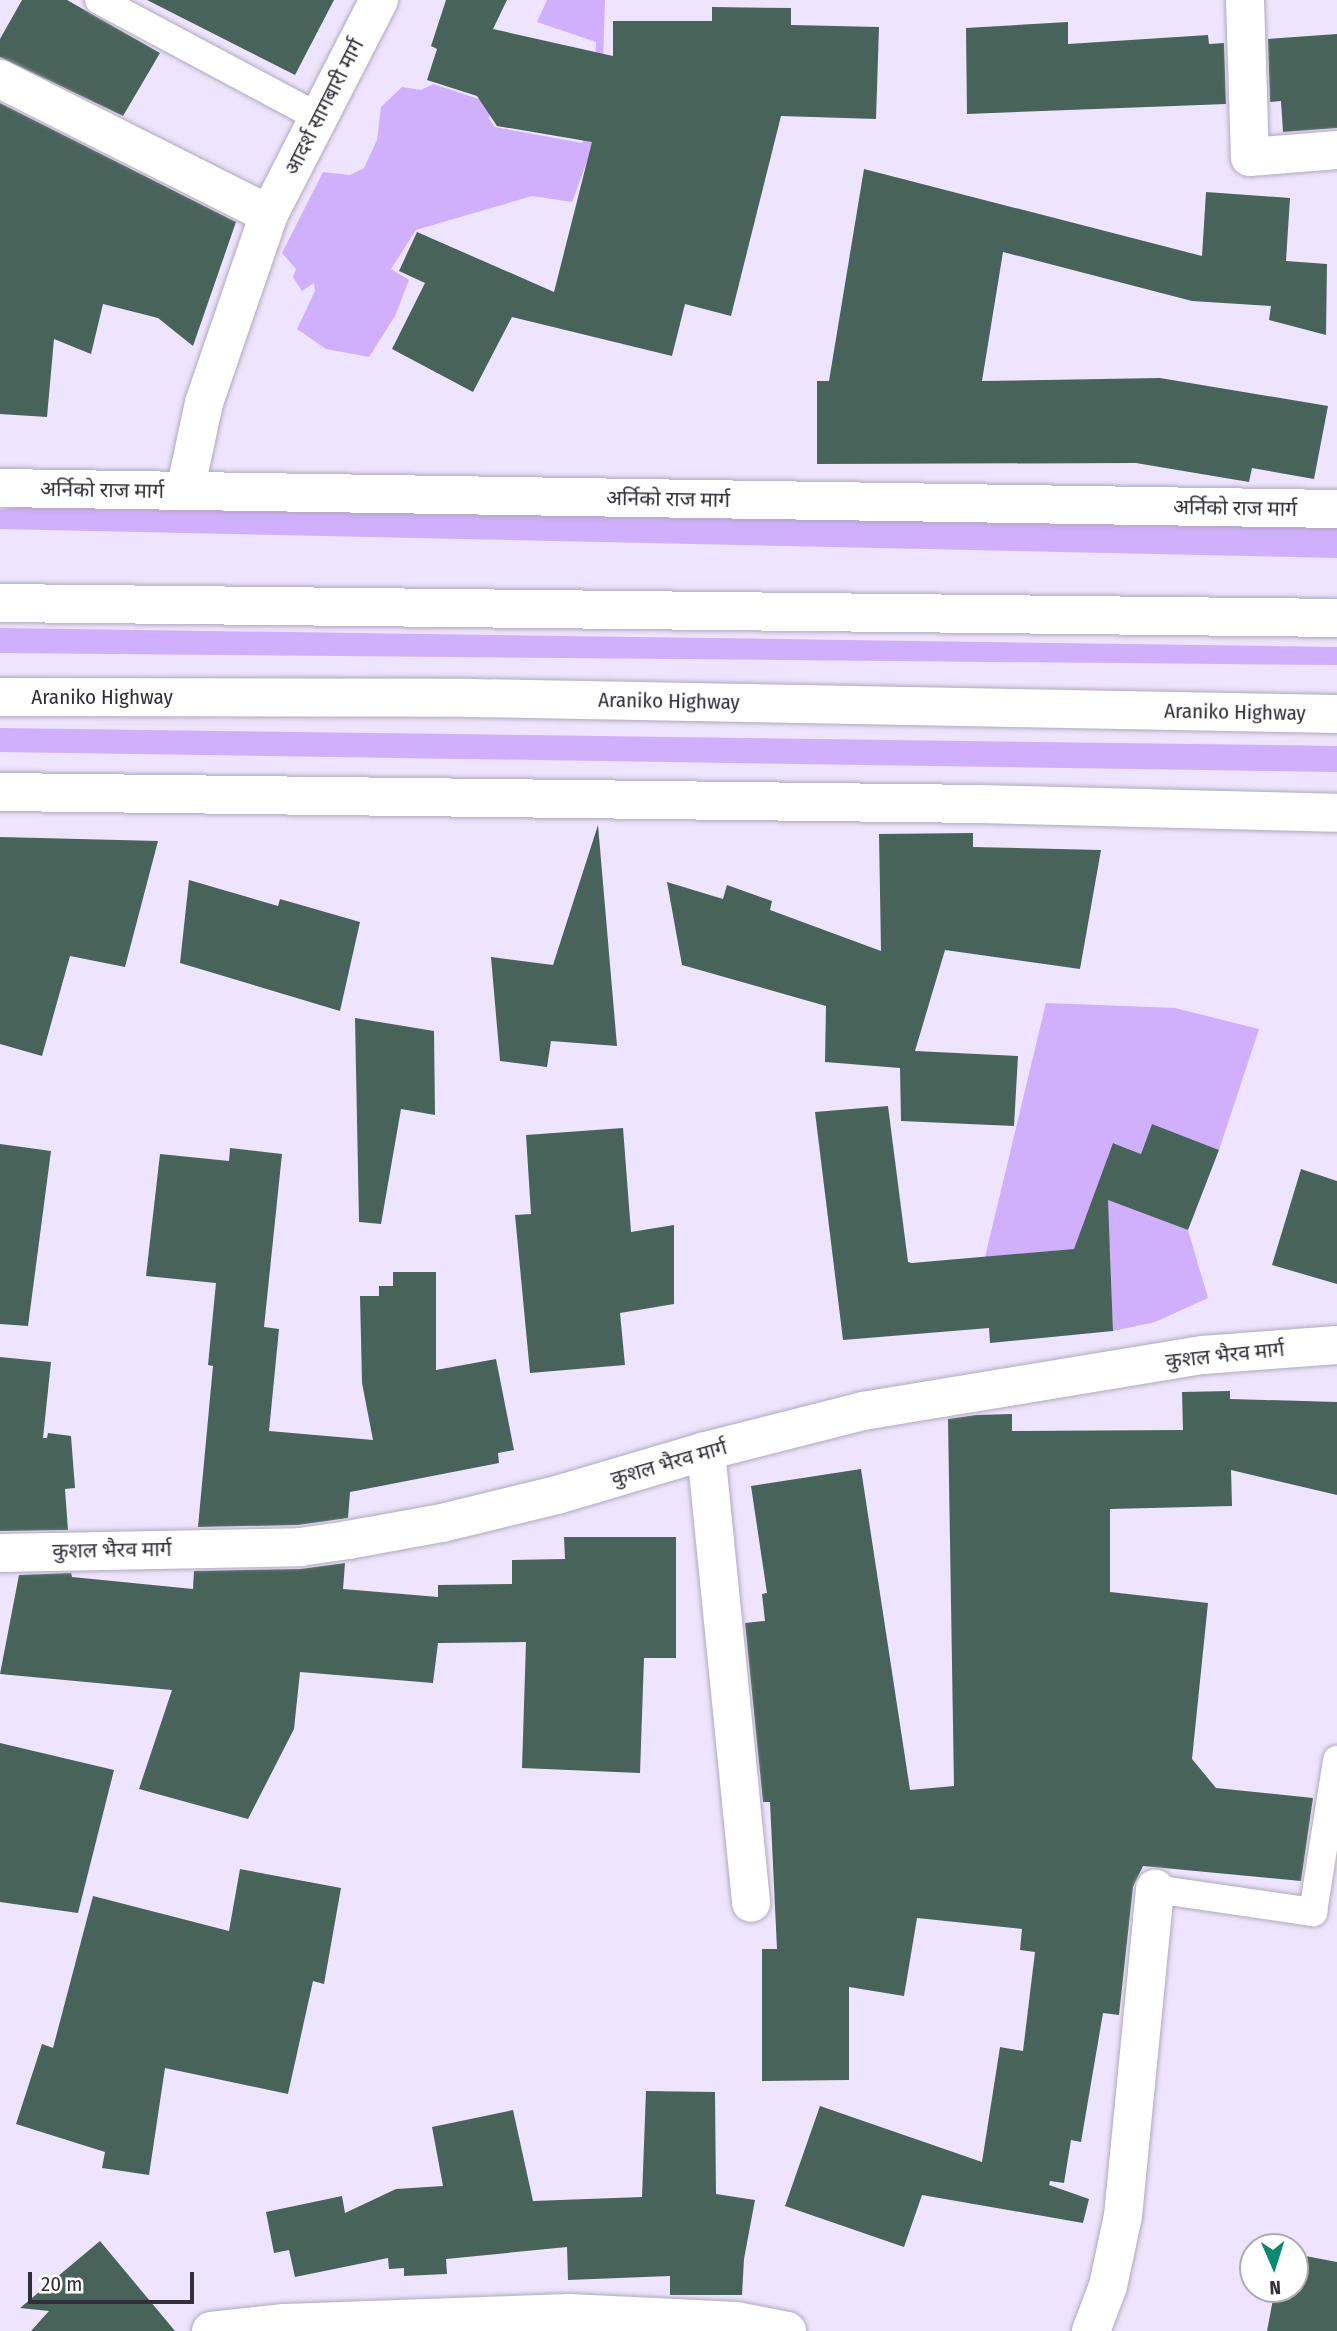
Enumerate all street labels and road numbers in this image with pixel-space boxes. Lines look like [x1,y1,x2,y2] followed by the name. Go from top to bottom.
[279,35,369,179] street label: आदर्श सागबारी मार्ग
[40,476,164,504] street label: अर्निको राज मार्ग
[606,485,730,513] street label: अर्निको राज मार्ग
[1173,494,1297,522] street label: अर्निको राज मार्ग
[31,684,173,710] street label: Araniko Highway
[598,687,740,715] street label: Araniko Highway
[1164,698,1306,726] street label: Araniko Highway
[1164,1336,1286,1374] street label: कुशल‌ भैरव मार्ग
[608,1434,730,1492] street label: कुशल‌ भैरव मार्ग
[52,1536,172,1564] street label: कुशल‌ भैरव मार्ग

